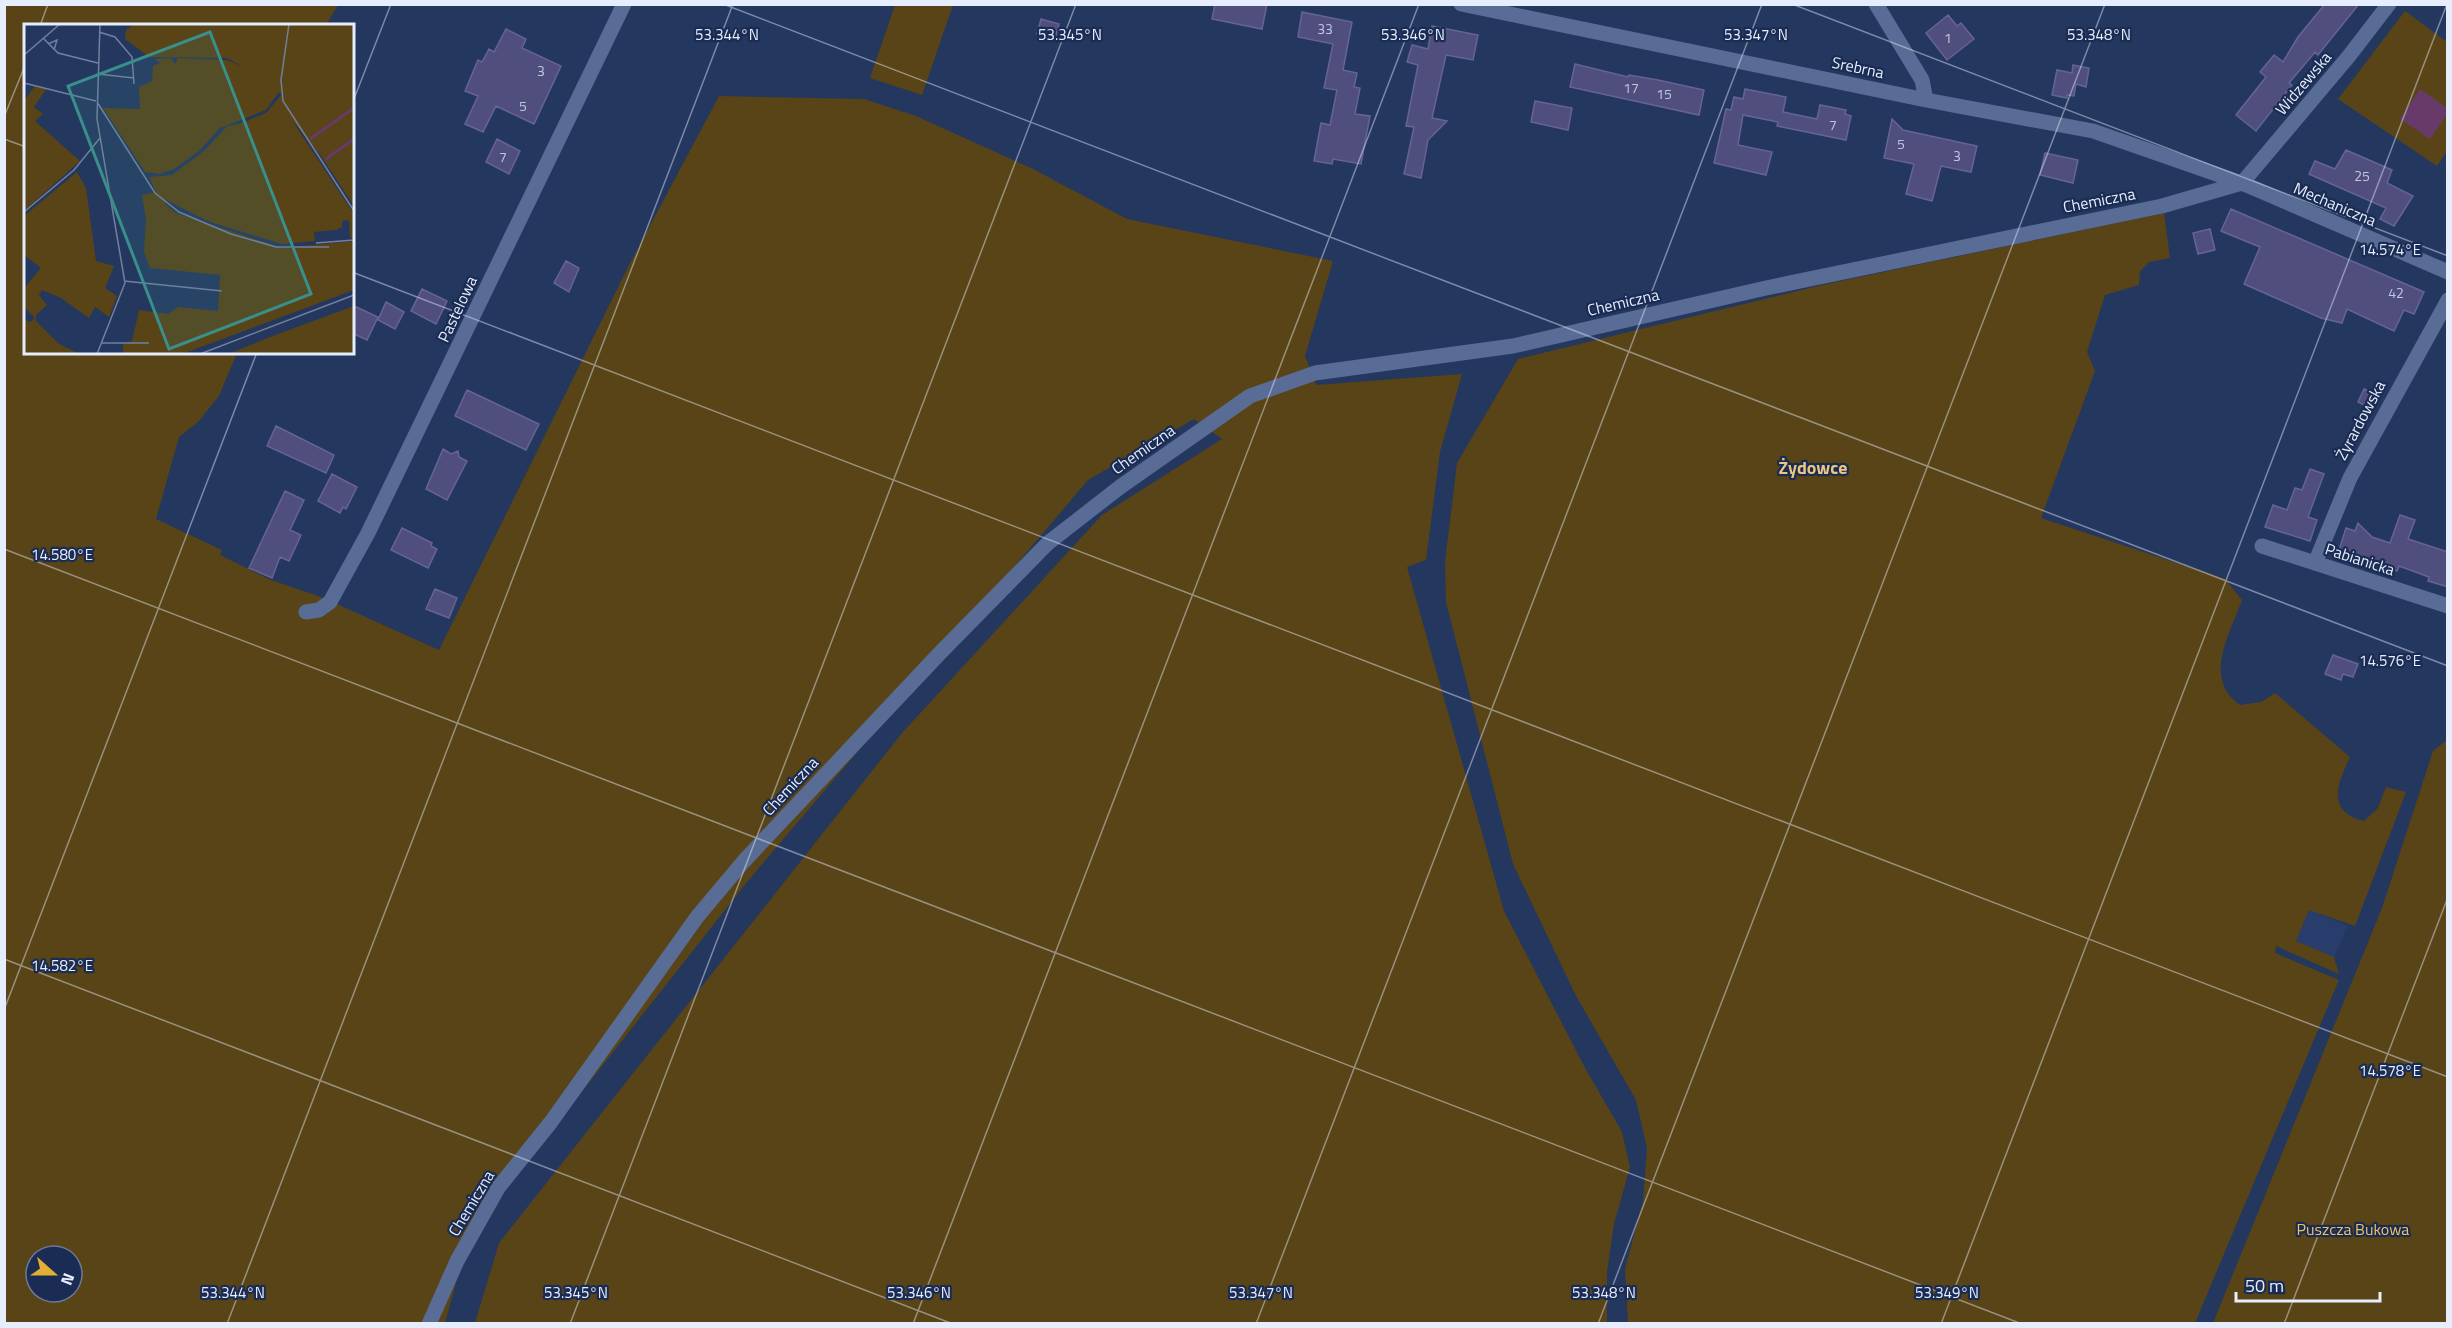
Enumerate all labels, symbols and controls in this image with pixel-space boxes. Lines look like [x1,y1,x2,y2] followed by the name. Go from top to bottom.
[1317,18,1333,39] house number: 33
[695,23,759,46] text: 53.344°N
[1038,23,1102,46] text: 53.345°N
[1381,23,1445,46] text: 53.346°N
[1724,23,1788,46] text: 53.347°N
[2067,23,2131,46] text: 53.348°N
[24,24,354,354] inset map
[1944,27,1952,48] house number: 1
[2269,46,2337,120] street label: Widzewska
[1830,50,1886,84] street label: Srebrna
[537,60,545,81] house number: 3
[1623,77,1639,98] house number: 17
[1656,83,1672,104] house number: 15
[519,95,527,116] house number: 5
[1829,114,1837,135] house number: 7
[1897,133,1905,154] house number: 5
[1953,145,1961,166] house number: 3
[499,146,507,167] house number: 7
[2354,165,2370,186] house number: 25
[2290,176,2380,232] street label: Mechaniczna
[2061,181,2137,219] street label: Chemiczna
[2359,238,2421,261] text: 14.574°E
[431,272,483,346] street label: Pastelowa
[1585,282,1661,322] street label: Chemiczna
[2388,282,2404,303] house number: 42
[2329,376,2391,464] street label: Żyrardowska
[1106,418,1180,480] street label: Chemiczna
[1779,454,1847,481] district label: Żydowce
[2322,536,2398,582] street label: Pabianicka
[31,543,93,566] text: 14.580°E
[2359,649,2421,672] text: 14.576°E
[756,751,824,821] street label: Chemiczna
[31,954,93,977] text: 14.582°E
[2359,1059,2421,1082] text: 14.578°E
[442,1165,500,1241] street label: Chemiczna
[2297,1217,2409,1241] park label: Puszcza Bukowa
[24,1244,84,1304] north arrow
[2236,1265,2380,1303] scale bar
[55,1270,81,1289] text: N
[2245,1272,2284,1299] text: 50 m
[201,1281,265,1304] text: 53.344°N
[544,1281,608,1304] text: 53.345°N
[887,1281,951,1304] text: 53.346°N
[1229,1281,1293,1304] text: 53.347°N
[1572,1281,1636,1304] text: 53.348°N
[1915,1281,1979,1304] text: 53.349°N

